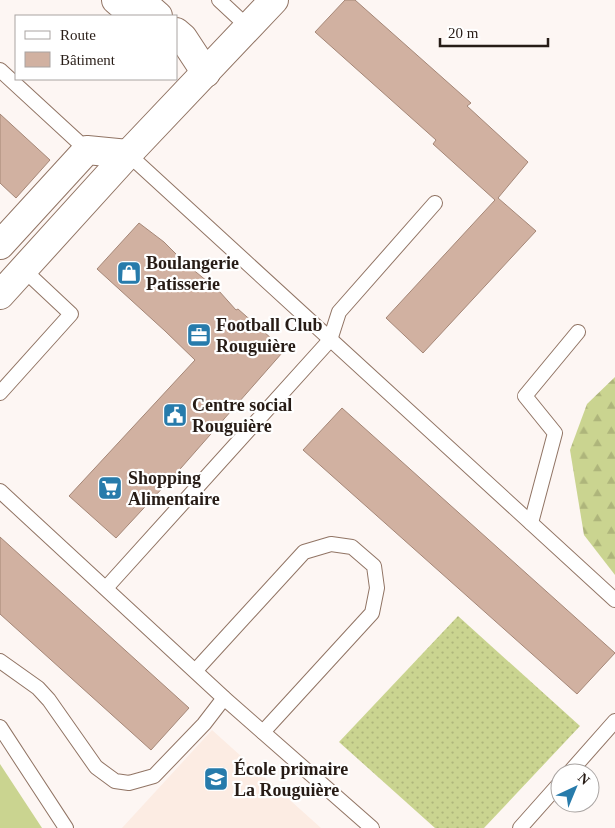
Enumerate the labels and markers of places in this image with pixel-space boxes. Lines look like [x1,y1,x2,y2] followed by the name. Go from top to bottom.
[146,253,239,294] place label: Boulangerie Patisserie
[116,260,142,286] shop icon: Boulangerie Patisserie
[216,315,323,356] place label: Football Club Rouguière
[186,322,212,348] office icon: Football Club Rouguière
[192,395,292,436] place label: Centre social Rouguière
[162,402,188,428] public building icon: Centre social Rouguière
[128,468,220,509] place label: Shopping Alimentaire
[97,475,123,501] supermarket icon: Shopping Alimentaire
[234,758,348,800] place label: École primaire La Rouguière
[203,766,229,792] school or university icon: École primaire La Rouguière

